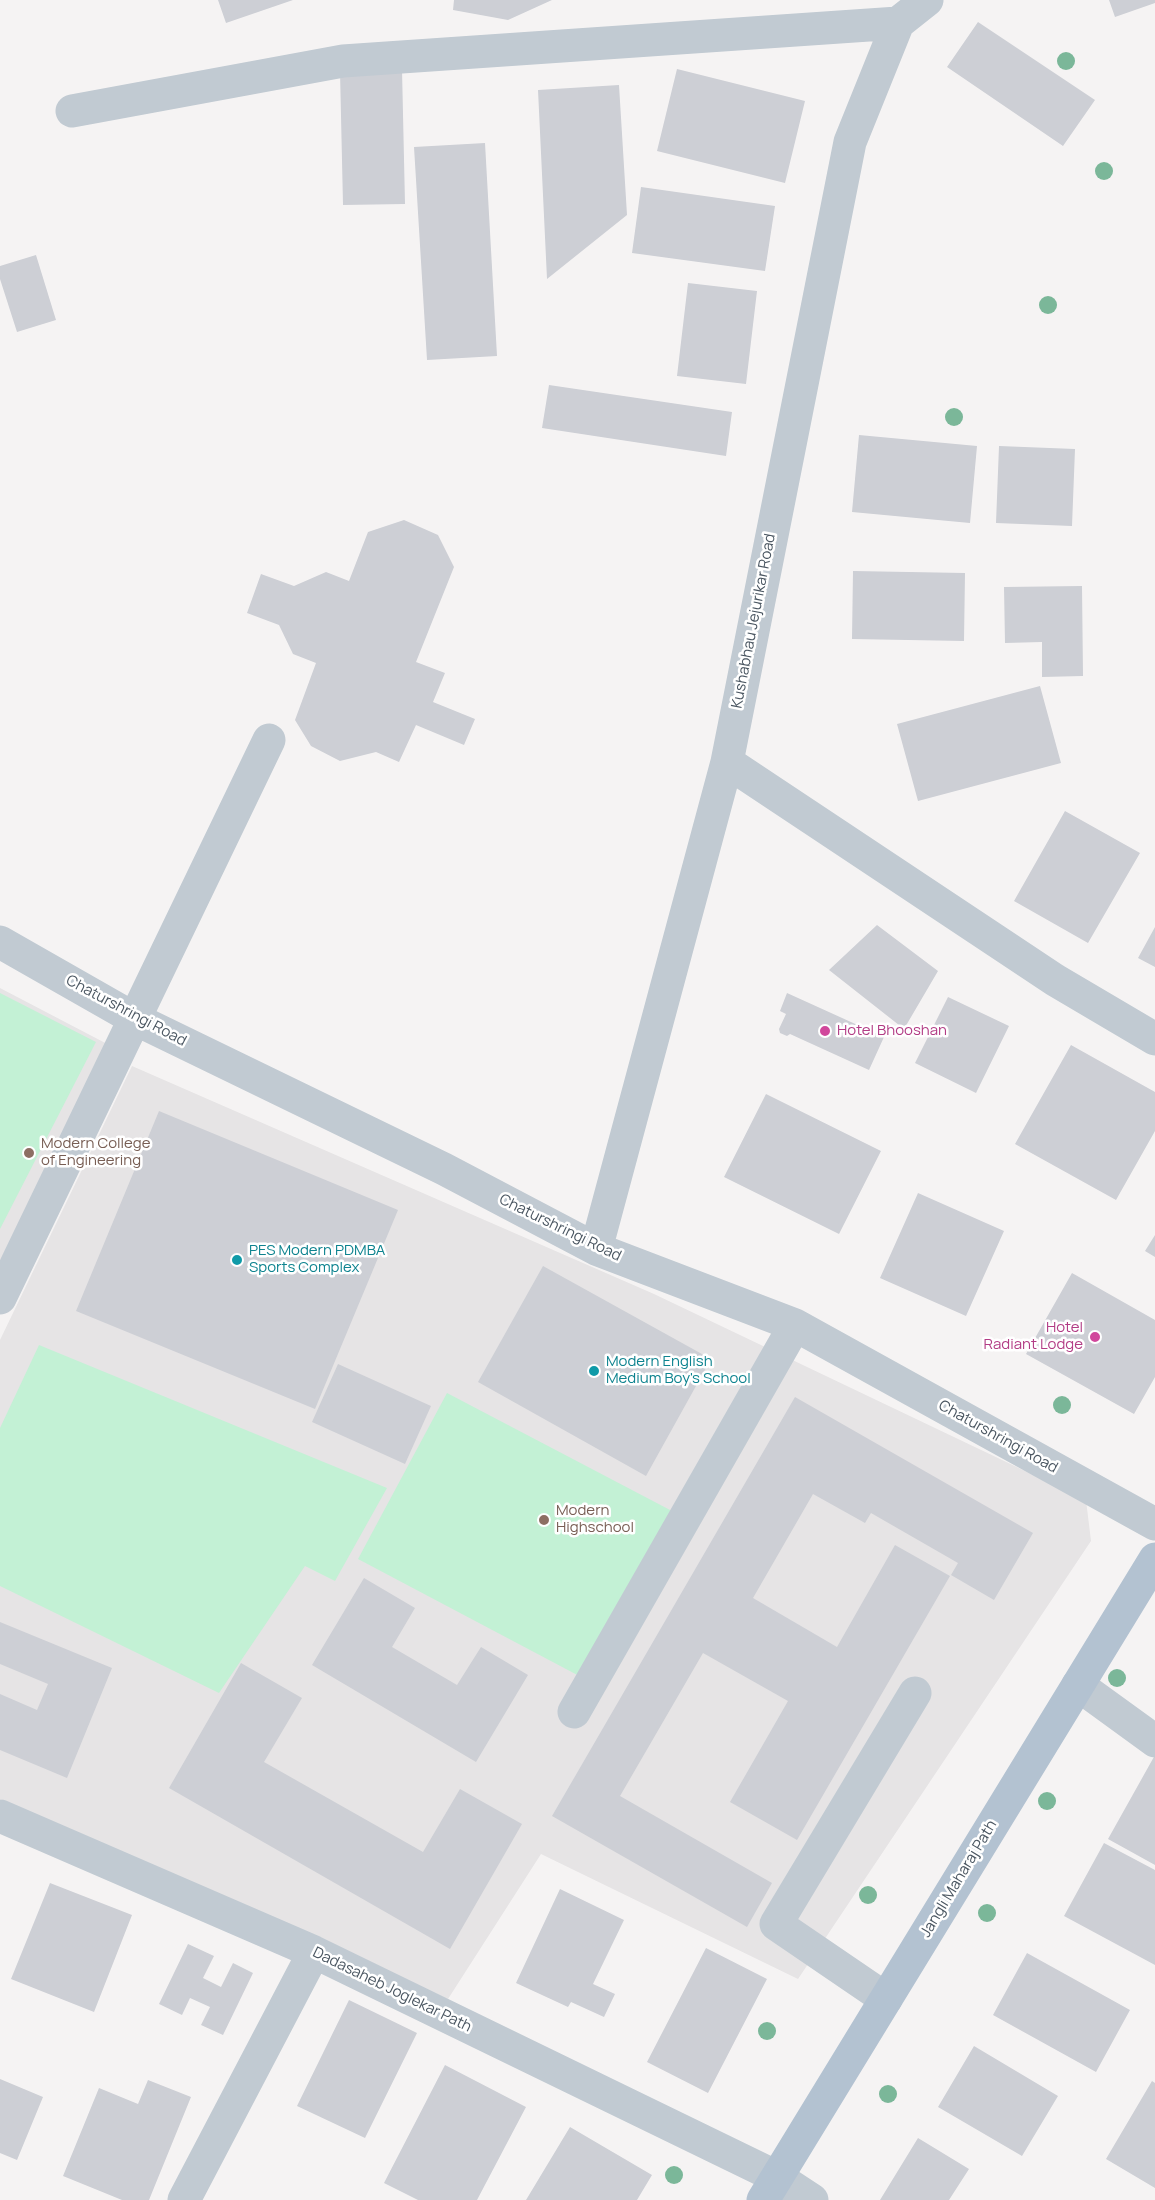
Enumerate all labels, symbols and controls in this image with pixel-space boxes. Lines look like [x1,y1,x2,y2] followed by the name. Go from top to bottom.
[728,532,780,710] street label: Kushabhau Jejurikar Road
[63,972,189,1050] street label: Chaturshringi Road
[837,1022,947,1040] place label: Hotel Bhooshan
[818,1024,832,1038] marker: Hotel Bhooshan
[41,1135,150,1170] place label: Modern College of Engineering
[22,1146,36,1160] marker: Modern College of Engineering
[496,1191,624,1265] street label: Chaturshringi Road
[249,1242,385,1277] place label: PES Modern PDMBA Sports Complex
[230,1253,244,1267] marker: PES Modern PDMBA Sports Complex
[984,1319,1083,1354] place label: Hotel Radiant Lodge
[1088,1330,1102,1344] marker: Hotel Radiant Lodge
[606,1353,751,1388] place label: Modern English Medium Boy's School
[587,1364,601,1378] marker: Modern English Medium Boy's School
[935,1397,1061,1477] street label: Chaturshringi Road
[556,1502,634,1537] place label: Modern Highschool
[537,1513,551,1527] marker: Modern Highschool
[917,1817,1001,1941] street label: Jangli Maharaj Path
[310,1944,474,2036] street label: Dadasaheb Joglekar Path

